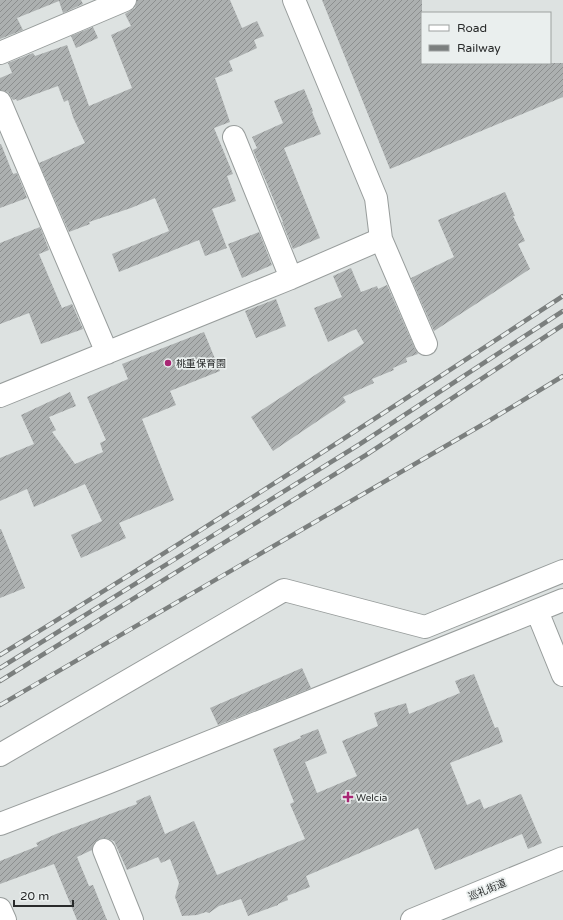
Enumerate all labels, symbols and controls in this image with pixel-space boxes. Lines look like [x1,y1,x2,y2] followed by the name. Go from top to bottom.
[421,12,551,64] legend
[457,21,487,35] text: Road
[457,41,501,55] text: Railway
[163,358,173,368] marker: 桃重保育園
[176,358,226,370] place label: 桃重保育園
[343,792,353,802] marker: Welcia
[356,792,387,804] place label: Welcia
[467,877,508,903] street label: 巡礼街道
[14,882,73,908] scale bar
[20,889,49,903] text: 20 m

